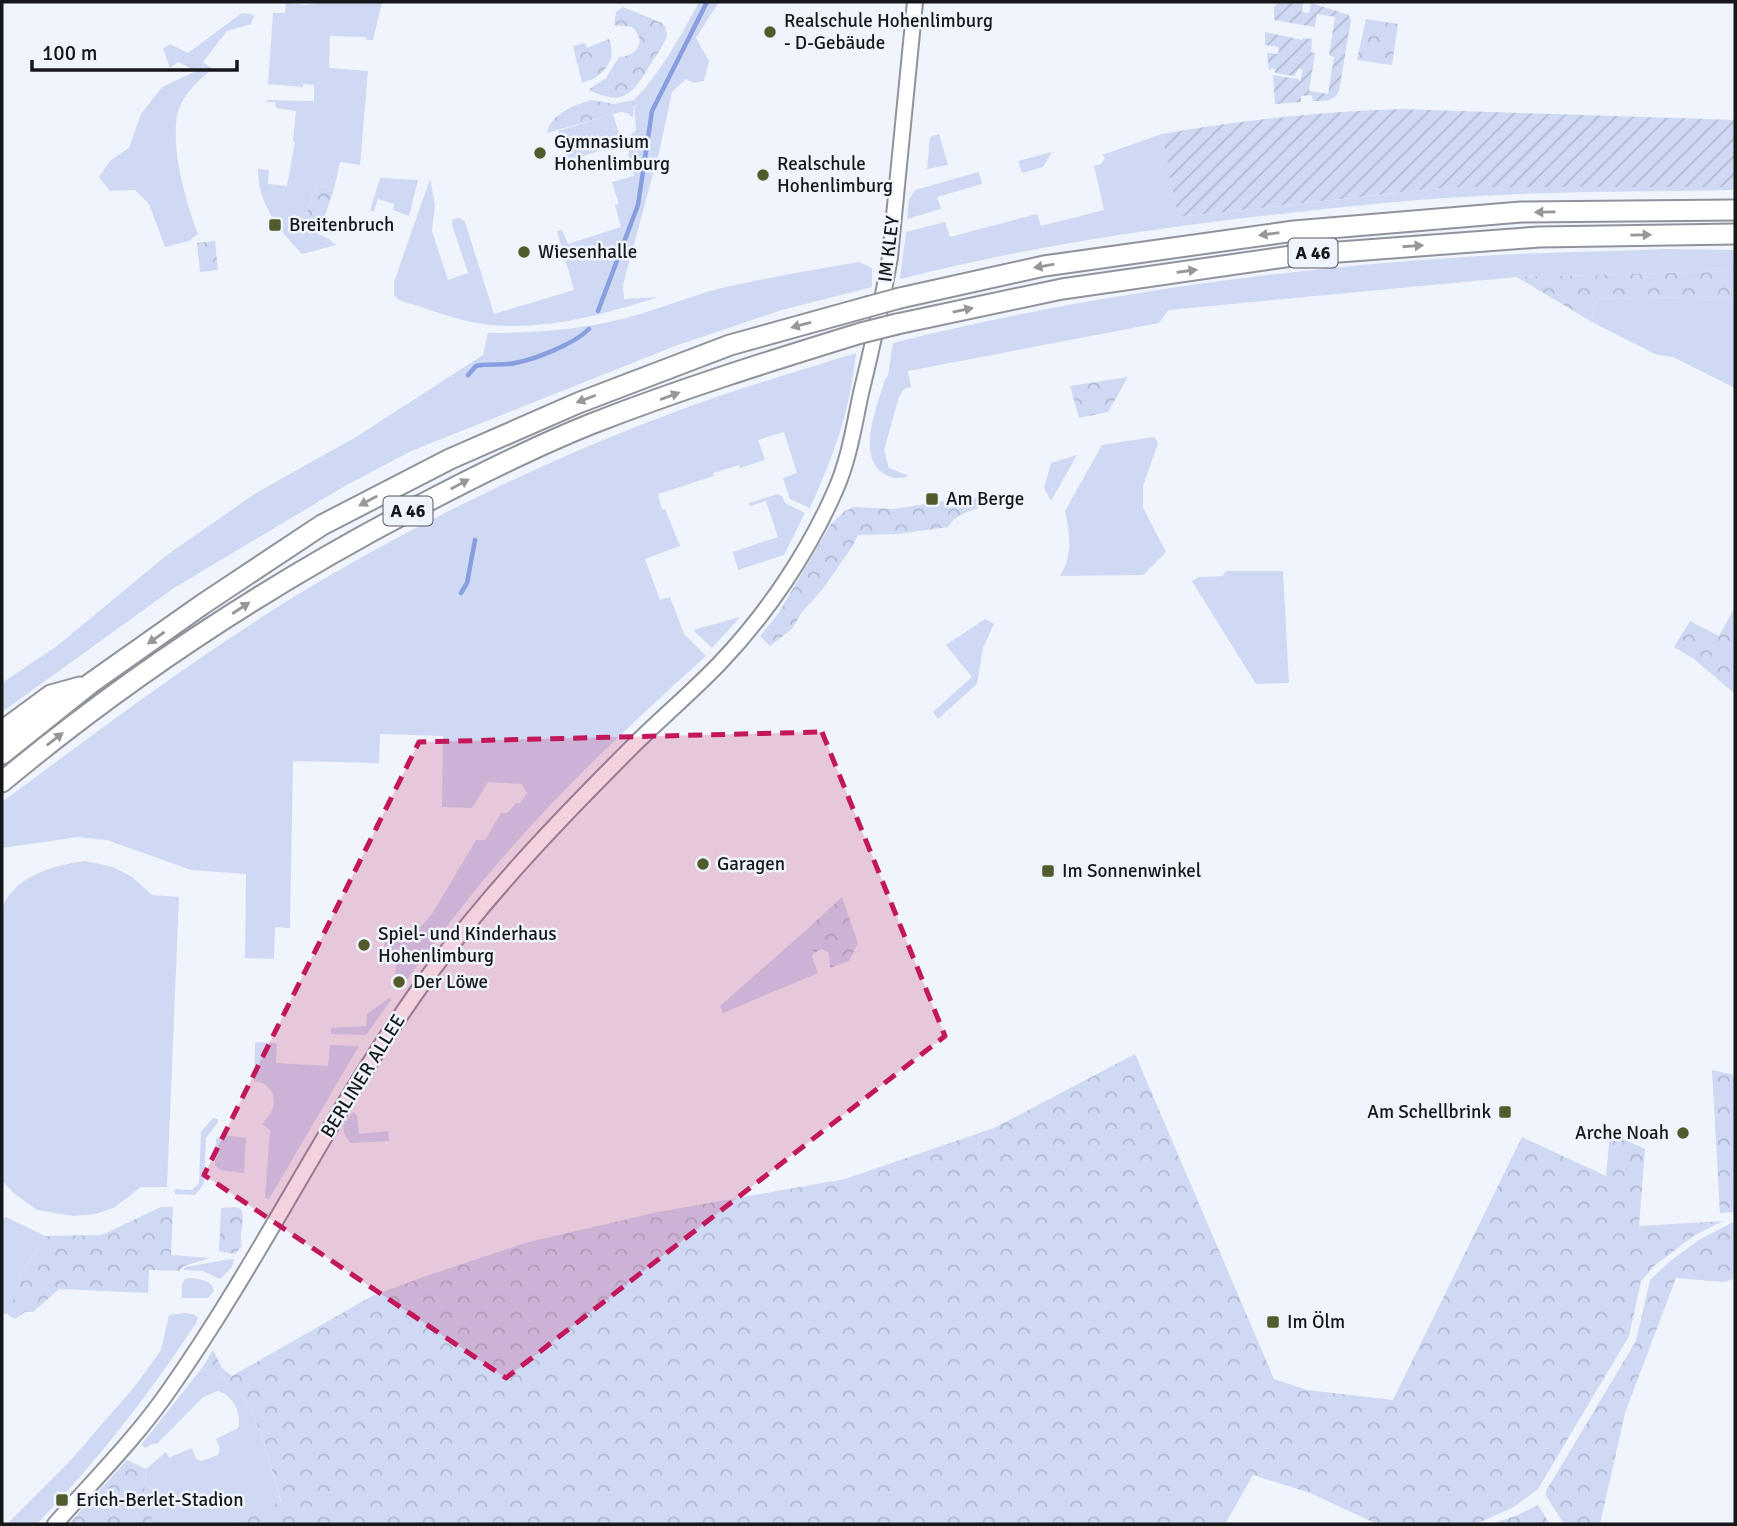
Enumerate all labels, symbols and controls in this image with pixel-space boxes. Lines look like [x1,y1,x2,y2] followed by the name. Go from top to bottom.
[784,9,993,55] place label: Realschule Hohenlimburg - D-Gebäude
[762,24,778,40] marker: Realschule Hohenlimburg - D-Gebäude
[32,28,236,72] scale bar
[42,40,97,66] text: 100 m
[554,130,670,176] place label: Gymnasium Hohenlimburg
[532,145,548,161] marker: Gymnasium Hohenlimburg
[777,152,893,198] place label: Realschule Hohenlimburg
[755,167,771,183] marker: Realschule Hohenlimburg
[1533,206,1555,218] one-way arrow
[289,213,394,237] place label: Breitenbruch
[873,214,905,283] street label: IM KLEY
[267,217,283,233] marker: Breitenbruch
[1258,229,1280,240] one-way arrow
[1630,229,1652,241] one-way arrow
[1288,239,1338,268] road number: A 46
[538,240,637,264] place label: Wiesenhalle
[1403,240,1425,251] one-way arrow
[516,244,532,260] marker: Wiesenhalle
[1033,261,1055,272] one-way arrow
[1177,265,1199,276] one-way arrow
[952,304,974,315] one-way arrow
[790,320,812,331] one-way arrow
[659,390,680,401] one-way arrow
[575,394,596,405] one-way arrow
[450,478,470,490] one-way arrow
[946,487,1024,511] place label: Am Berge
[924,491,940,507] marker: Am Berge
[357,495,377,507] one-way arrow
[384,496,432,526] road number: A 46
[232,601,250,615] one-way arrow
[147,630,165,644] one-way arrow
[46,732,64,747] one-way arrow
[717,852,785,876] place label: Garagen
[695,856,711,872] marker: Garagen
[1062,859,1201,883] place label: Im Sonnenwinkel
[1040,863,1056,879] marker: Im Sonnenwinkel
[378,922,557,968] place label: Spiel- und Kinderhaus Hohenlimburg
[356,937,372,953] marker: Spiel- und Kinderhaus Hohenlimburg
[413,970,488,994] place label: Der Löwe
[391,974,407,990] marker: Der Löwe
[316,1010,410,1142] street label: BERLINER ALLEE
[1367,1100,1491,1124] place label: Am Schellbrink
[1497,1104,1513,1120] marker: Am Schellbrink
[1575,1121,1669,1145] place label: Arche Noah
[1675,1125,1691,1141] marker: Arche Noah
[1287,1310,1345,1334] place label: Im Ölm
[1265,1314,1281,1330] marker: Im Ölm
[76,1488,244,1512] place label: Erich-Berlet-Stadion
[54,1492,70,1508] marker: Erich-Berlet-Stadion

